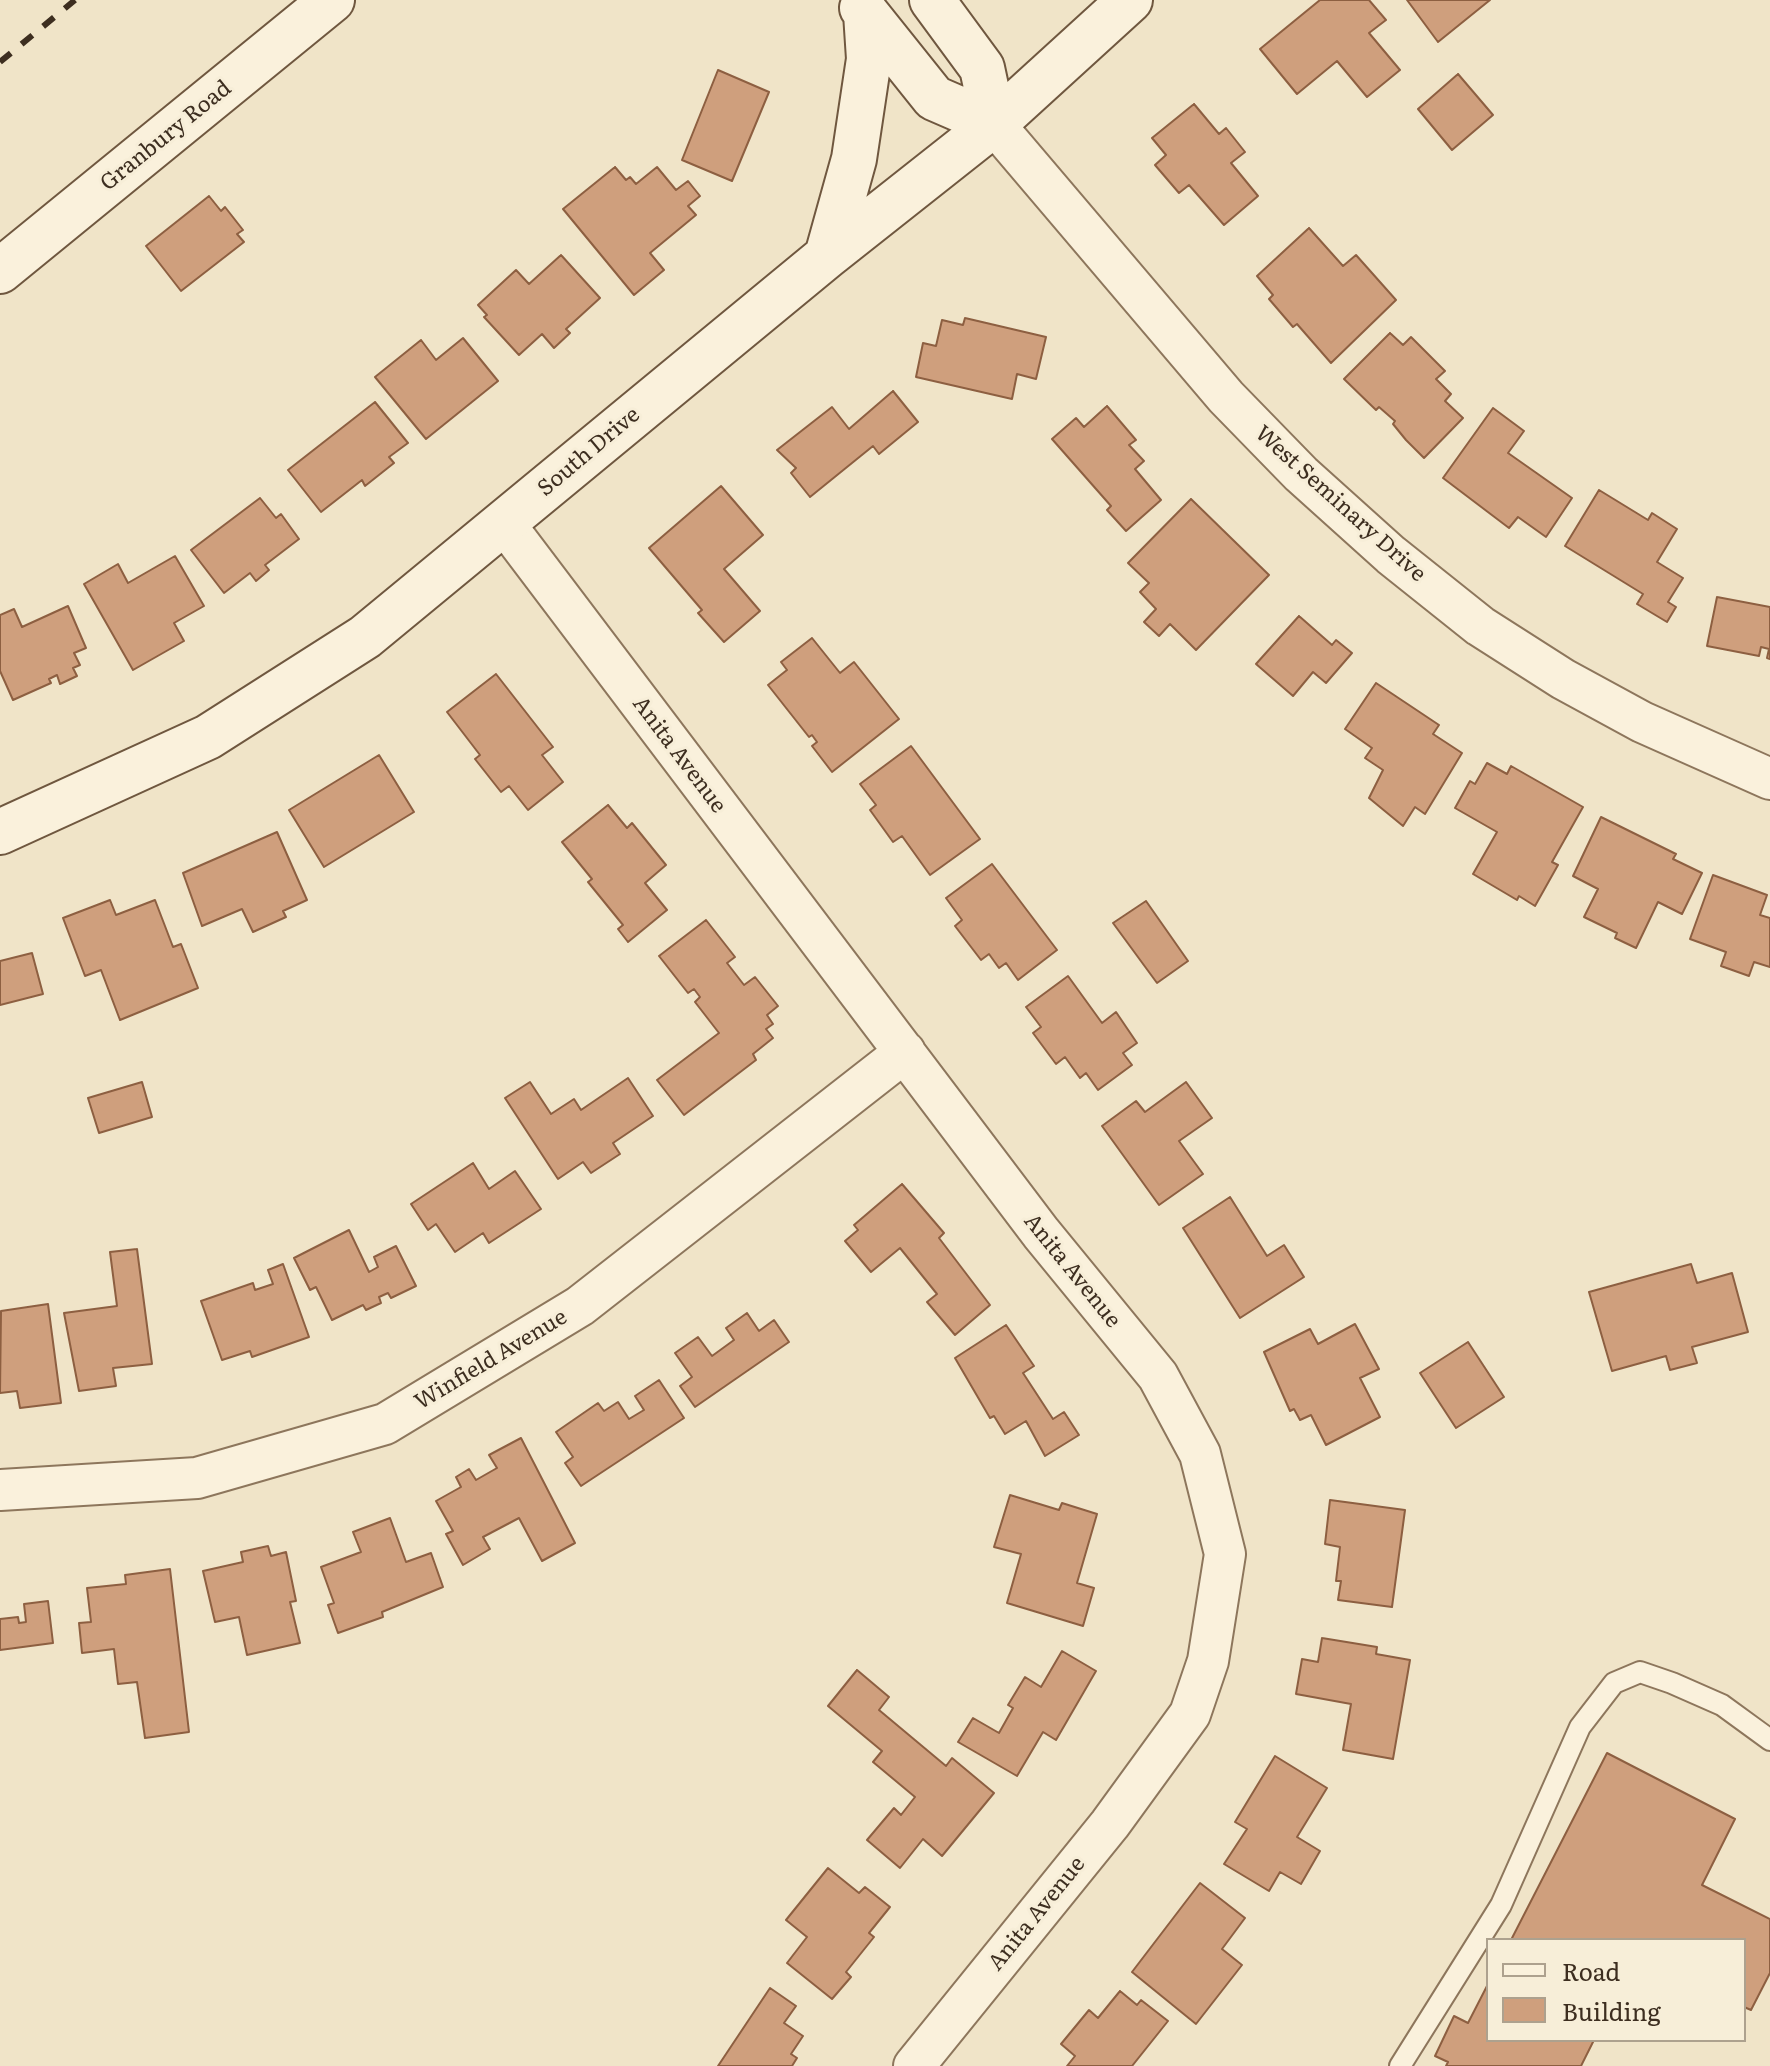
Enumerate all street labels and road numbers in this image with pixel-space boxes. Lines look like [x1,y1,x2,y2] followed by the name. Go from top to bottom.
[95,75,237,197] street label: Granbury Road
[533,402,645,502] street label: South Drive
[1249,420,1431,588] street label: West Seminary Drive
[627,691,731,819] street label: Anita Avenue
[1018,1209,1126,1333] street label: Anita Avenue
[410,1304,572,1416] street label: Winfield Avenue
[983,1852,1091,1976] street label: Anita Avenue

